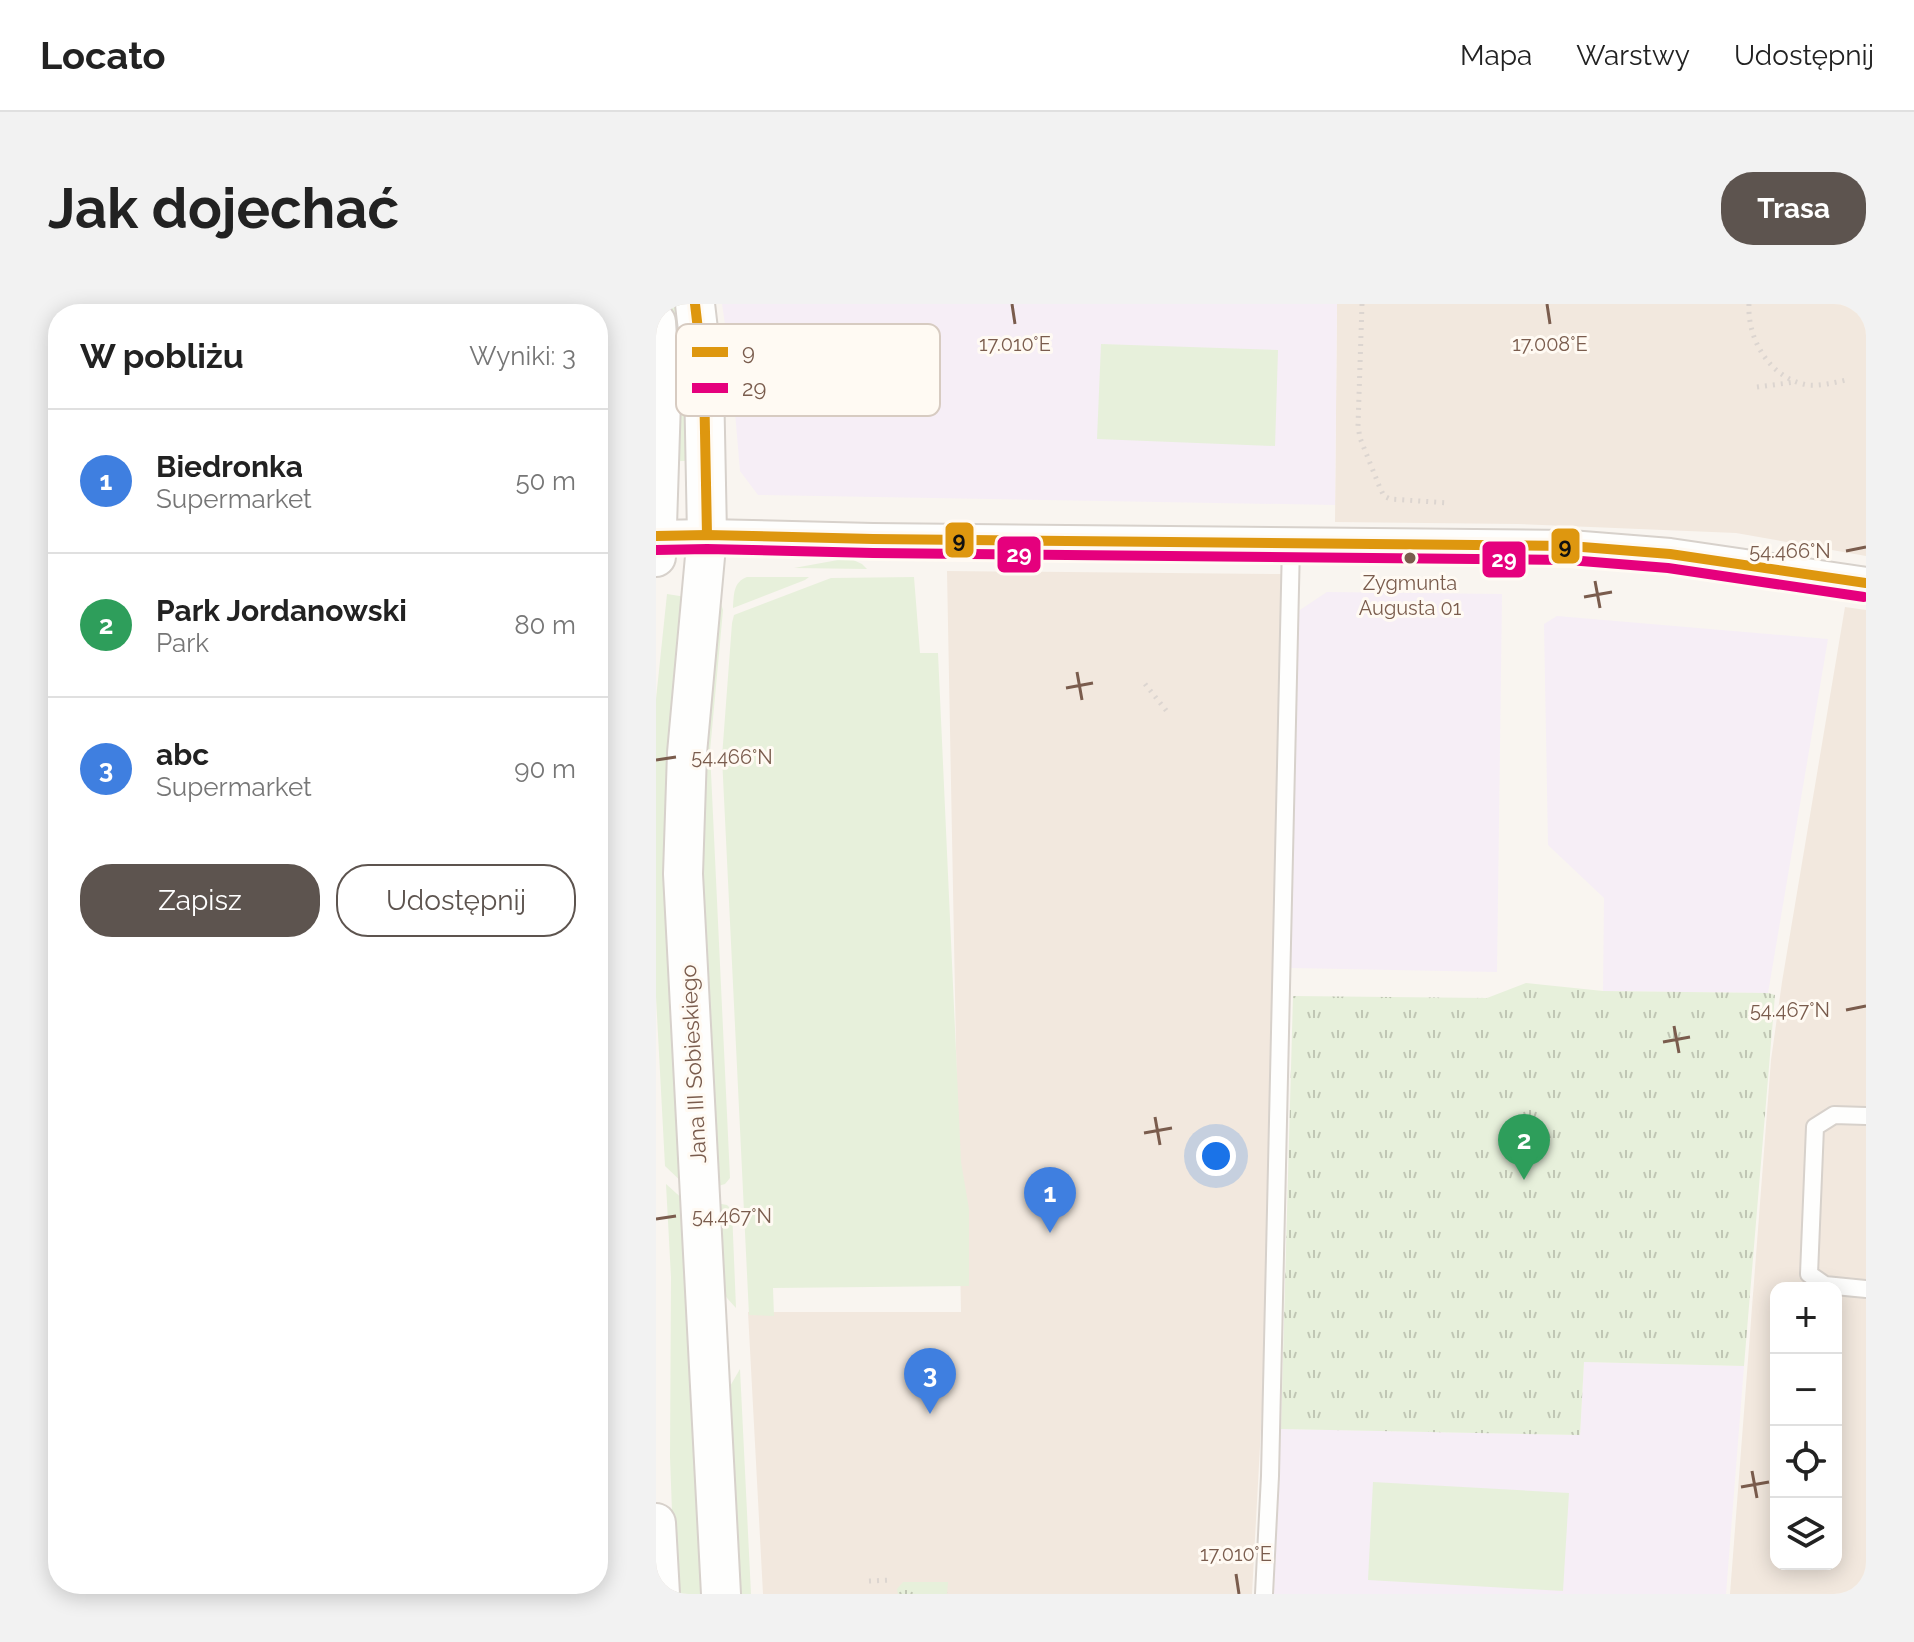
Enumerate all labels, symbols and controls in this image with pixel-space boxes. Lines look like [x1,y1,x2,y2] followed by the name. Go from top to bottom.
[40,33,166,78] text: Locato
[1460,39,1532,72] text: Mapa
[1576,39,1690,72] text: Warstwy
[1734,39,1874,72] text: Udostępnij
[1721,172,1866,245] button: Trasa
[48,175,399,241] text: Jak dojechać
[676,324,940,416] legend
[979,332,1051,356] text: 17.010°E
[1512,332,1588,356] text: 17.008°E
[80,336,244,376] text: W pobliżu
[742,339,755,365] text: 9
[469,341,576,371] text: Wyniki: 3
[742,375,766,401] text: 29
[156,449,303,484] text: Biedronka
[100,466,112,496] text: 1
[515,466,576,496] text: 50 m
[156,484,312,514] text: Supermarket
[944,521,975,559] line badge: 9
[953,527,966,553] text: 9
[1550,527,1581,565] line badge: 9
[1559,533,1572,559] text: 9
[996,535,1042,574] line badge: 29
[1749,539,1831,563] text: 54.466°N
[1481,540,1527,579] line badge: 29
[1006,541,1032,567] text: 29
[1491,546,1517,572] text: 29
[1402,550,1418,566] marker: Zygmunta Augusta 01
[1359,571,1462,620] place label: Zygmunta Augusta 01
[156,593,407,628] text: Park Jordanowski
[99,610,113,640] text: 2
[514,610,576,640] text: 80 m
[156,628,209,658] text: Park
[156,737,209,772] text: abc
[691,745,773,769] text: 54.466°N
[99,754,113,784] text: 3
[514,754,576,784] text: 90 m
[156,772,312,802] text: Supermarket
[80,864,320,937] button: Zapisz
[336,864,576,937] button: Udostępnij
[675,964,711,1164] street label: Jana III Sobieskiego
[1750,998,1830,1022] text: 54.467°N
[1498,1114,1550,1180] pin: 2
[1196,1136,1236,1176] your location
[1024,1167,1076,1233] pin: 1
[692,1204,772,1228] text: 54.467°N
[1770,1282,1842,1570] map controls
[1770,1282,1842,1354] button: +
[904,1348,956,1414] pin: 3
[1770,1354,1842,1426] button: −
[1770,1426,1842,1498] button: locate
[1770,1498,1842,1570] button: layers
[1200,1542,1272,1566] text: 17.010°E

